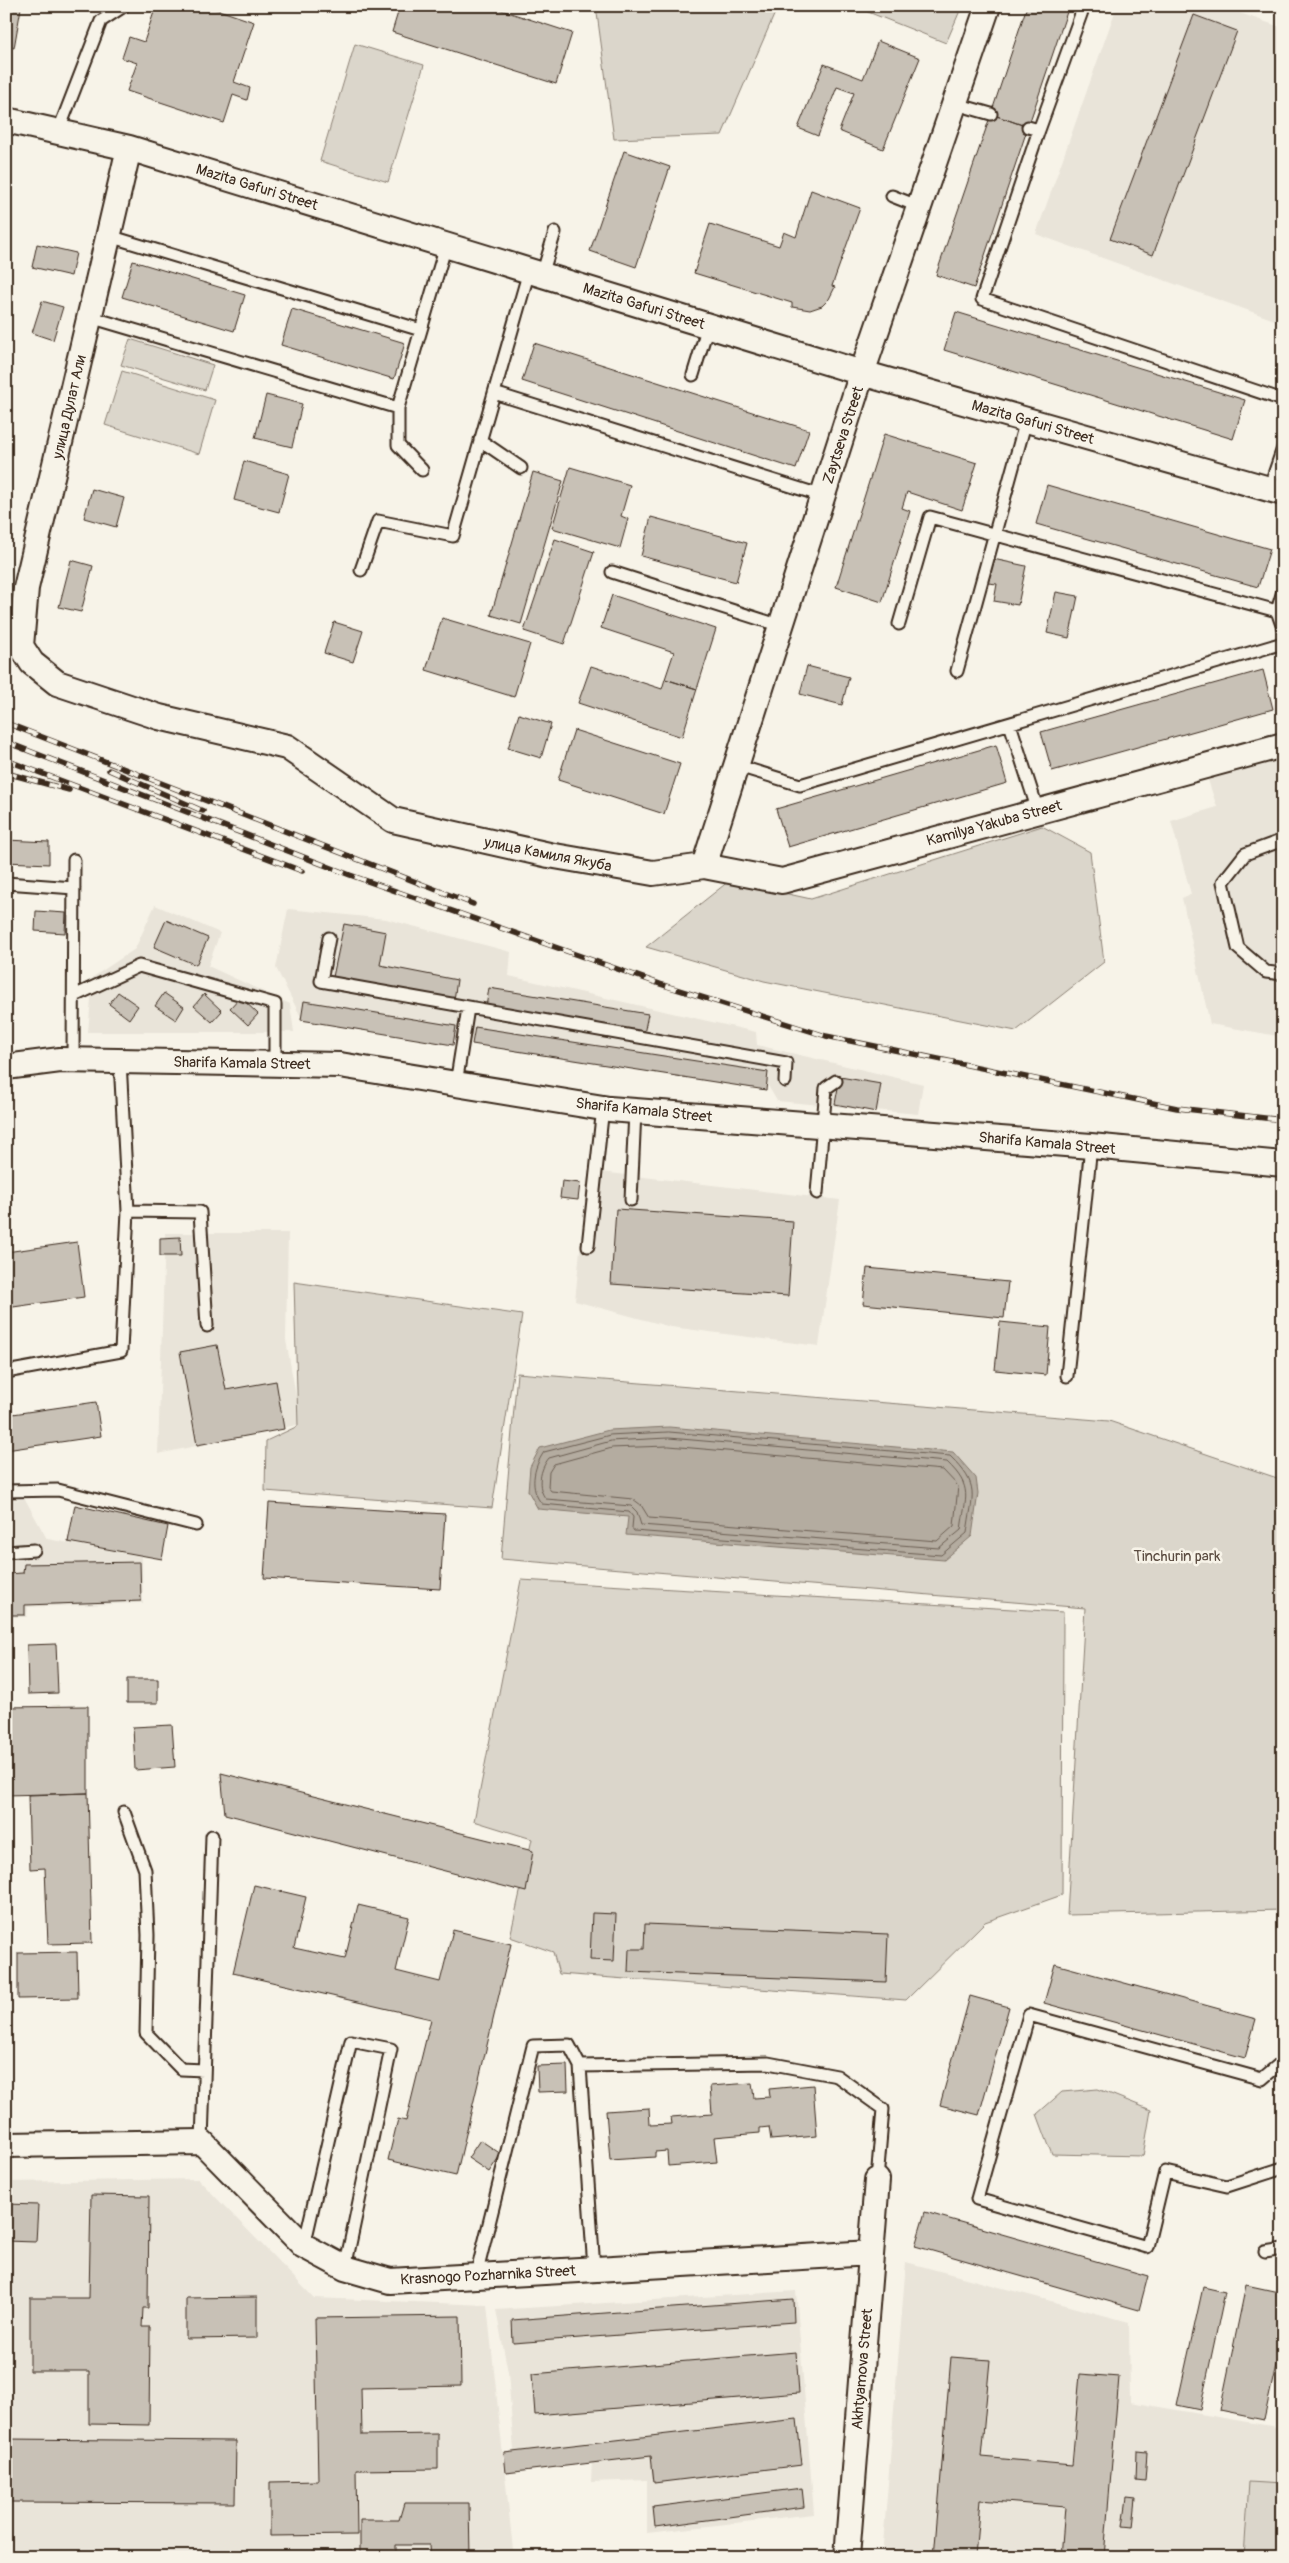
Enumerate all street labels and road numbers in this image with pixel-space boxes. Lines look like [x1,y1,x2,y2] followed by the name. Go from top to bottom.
[194,160,321,215] street label: Mazita Gafuri Street
[581,279,708,334] street label: Mazita Gafuri Street
[48,353,91,462] street label: улица Дулат Али
[819,383,868,486] street label: Zaytseva Street
[969,396,1097,449] street label: Mazita Gafuri Street
[924,796,1065,851] street label: Kamilya Yakuba Street
[482,833,613,876] street label: улица Камиля Якуба
[173,1053,312,1074] street label: Sharifa Kamala Street
[575,1094,714,1127] street label: Sharifa Kamala Street
[978,1128,1117,1159] street label: Sharifa Kamala Street
[400,2261,577,2290] street label: Krasnogo Pozharnika Street
[848,2307,877,2430] street label: Akhtyamova Street

